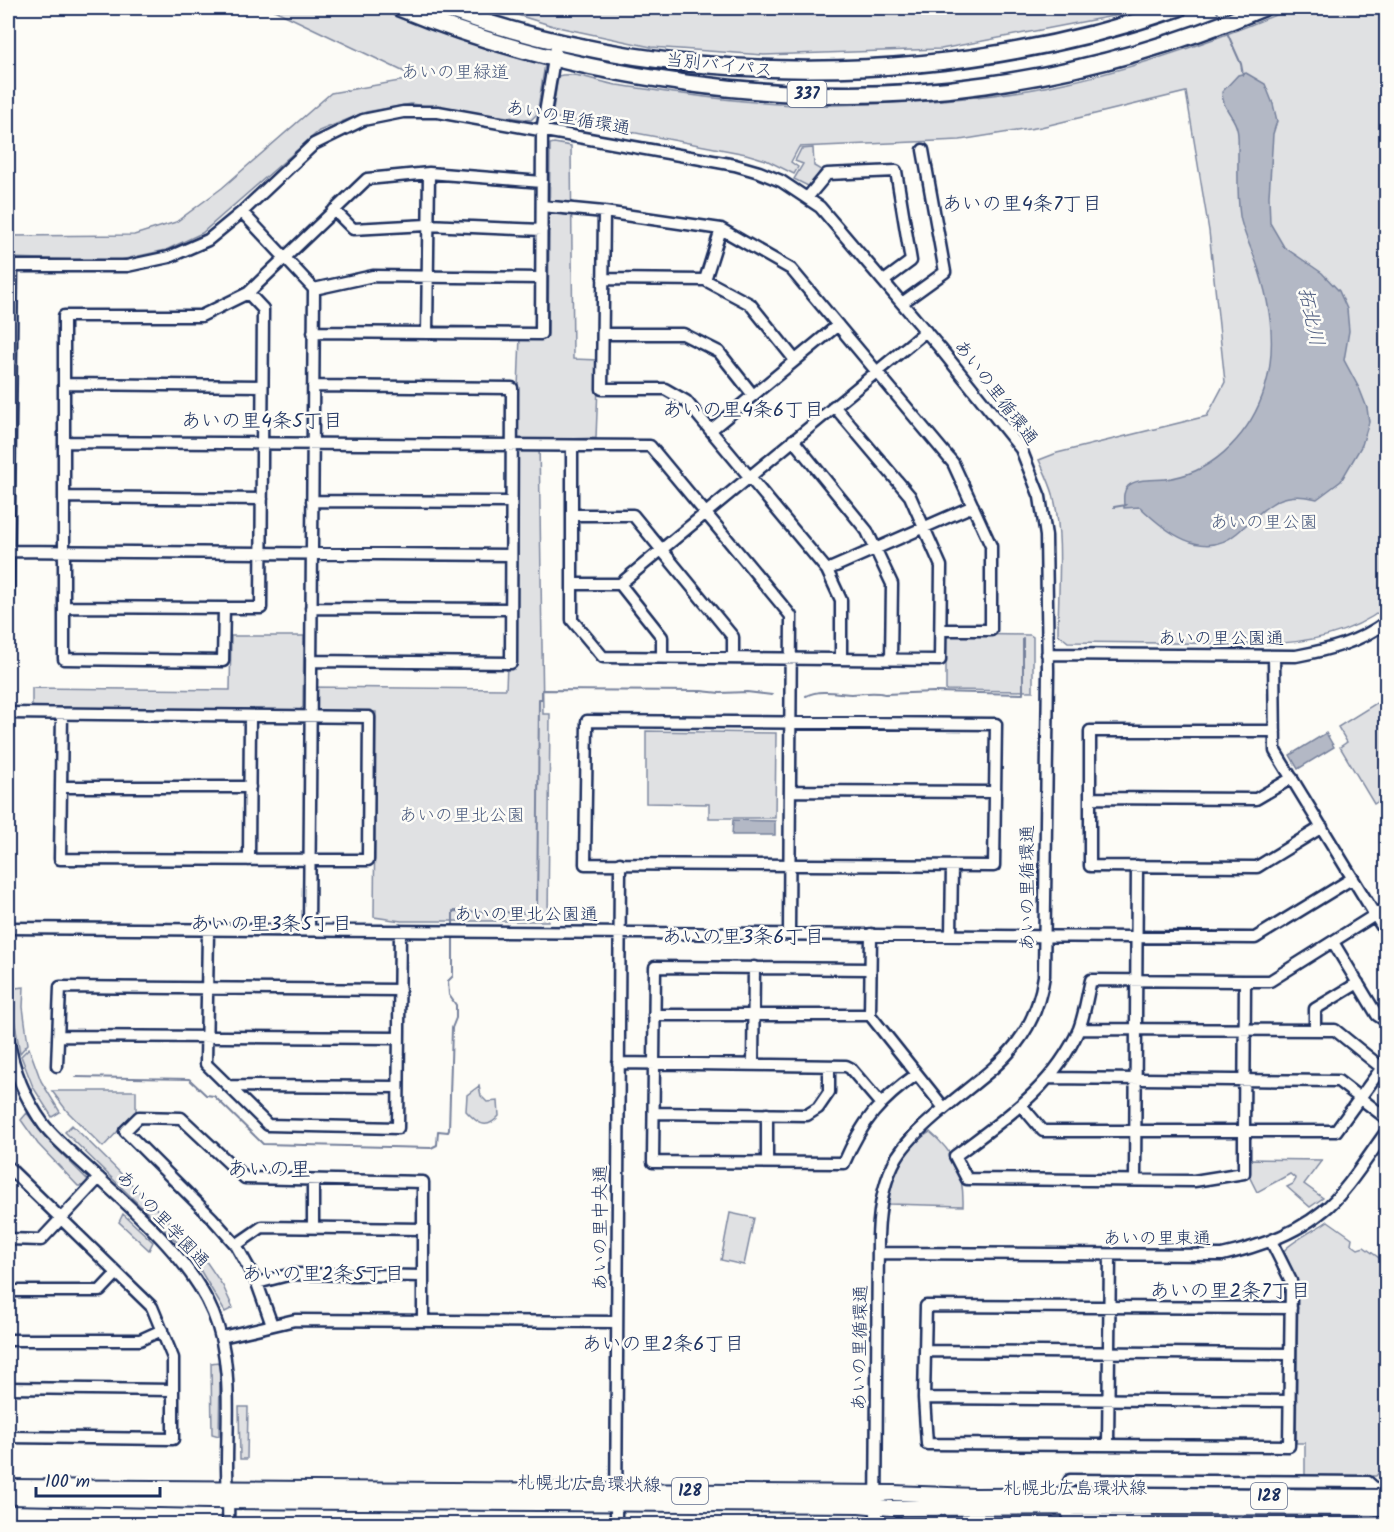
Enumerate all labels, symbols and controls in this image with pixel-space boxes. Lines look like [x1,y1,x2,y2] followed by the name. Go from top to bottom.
[664,46,774,86] street label: 当別バイパス
[401,59,509,88] park label: あいの里緑道
[788,81,826,107] road number: 337
[503,94,633,144] street label: あいの里循環通
[942,189,1102,221] district label: あいの里4条7丁目
[1288,284,1332,350] water label: 拓北川
[946,334,1044,452] street label: あいの里循環通
[662,395,824,427] district label: あいの里4条6丁目
[181,406,343,438] district label: あいの里4条5丁目
[1210,509,1318,538] park label: あいの里公園
[1158,625,1284,654] street label: あいの里公園通
[399,802,525,831] park label: あいの里北公園
[1014,825,1043,951] street label: あいの里循環通
[454,901,598,930] street label: あいの里北公園通
[190,909,352,941] district label: あいの里3条5丁目
[662,922,824,954] district label: あいの里3条6丁目
[227,1154,311,1187] district label: あいの里
[108,1164,216,1276] street label: あいの里学園通
[587,1165,616,1291] street label: あいの里中央通
[1103,1225,1211,1254] street label: あいの里東通
[242,1259,404,1291] district label: あいの里2条5丁目
[1150,1276,1310,1308] district label: あいの里2条7丁目
[845,1285,877,1411] street label: あいの里循環通
[582,1329,744,1361] district label: あいの里2条6丁目
[36,1460,160,1498] scale bar
[45,1468,90,1497] text: 100 m
[517,1469,661,1501] street label: 札幌北広島環状線
[1003,1475,1147,1504] street label: 札幌北広島環状線
[672,1478,708,1504] road number: 128
[1251,1483,1287,1509] road number: 128

